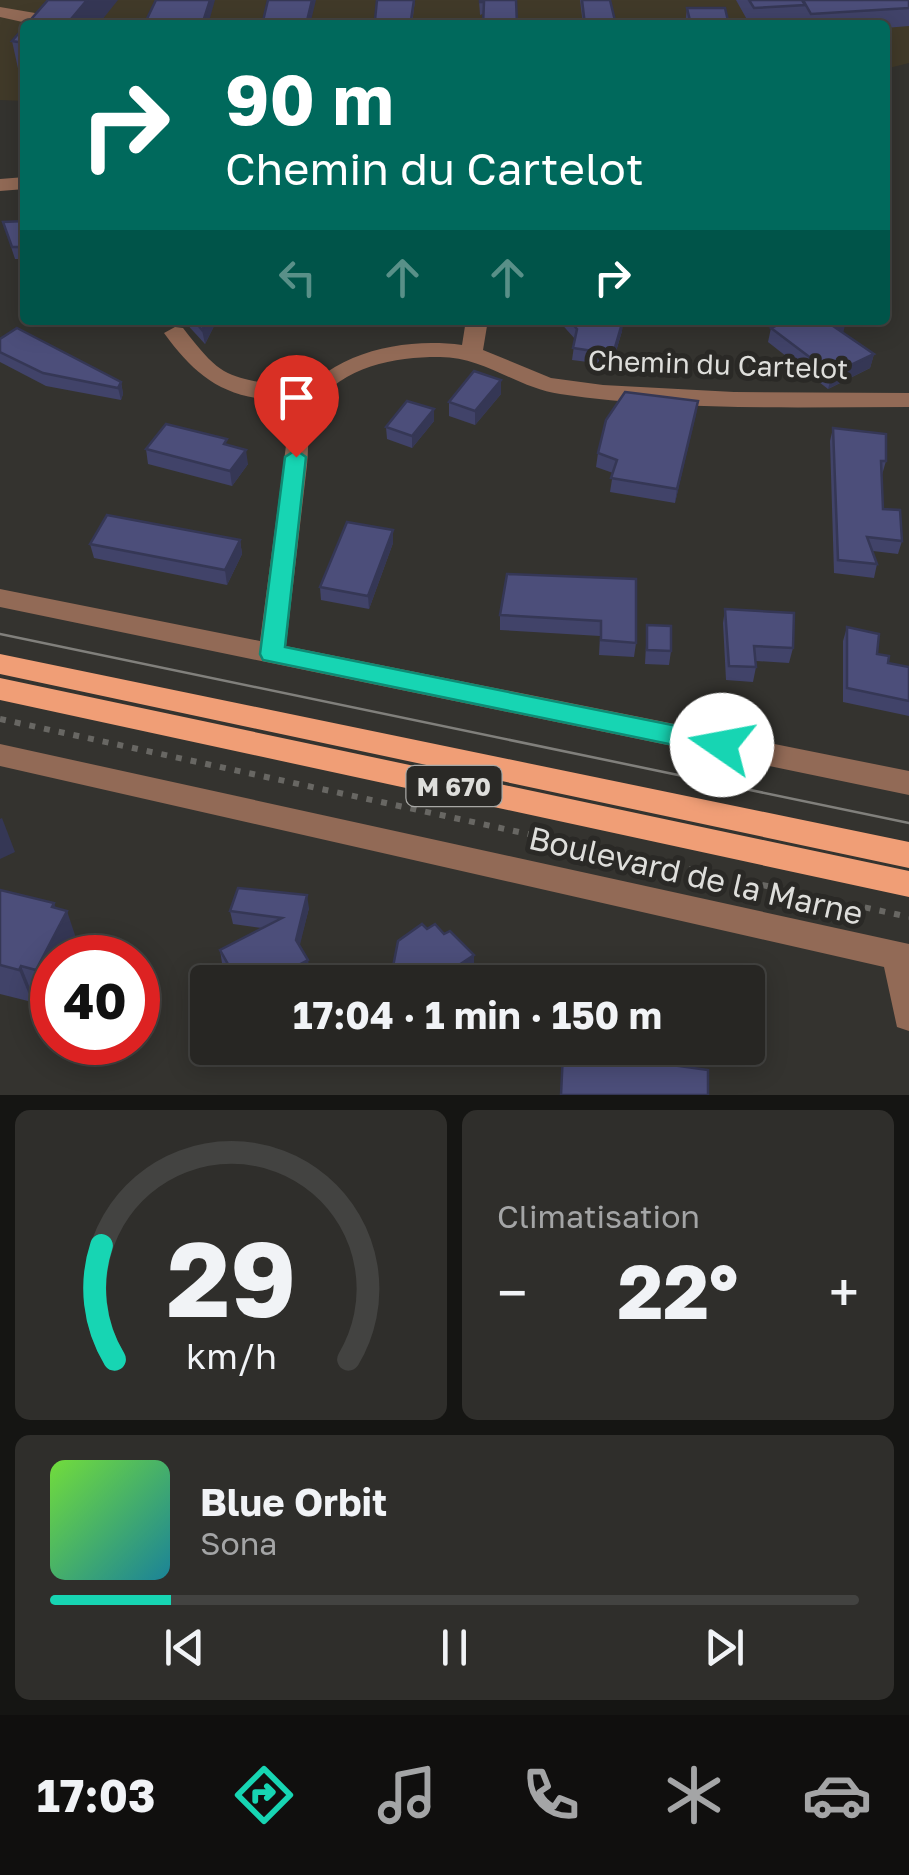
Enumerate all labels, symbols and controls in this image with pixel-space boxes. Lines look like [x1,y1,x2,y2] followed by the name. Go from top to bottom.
[225,56,394,140] text: 90 m
[60,60,190,190] icon: right
[225,141,644,195] text: Chemin du Cartelot
[270,250,325,305] icon: left
[375,250,430,305] icon: ahead
[480,250,535,305] icon: ahead
[585,250,640,305] icon: right
[587,343,849,385] street label: Chemin du Cartelot
[254,355,339,458] pin
[269,370,324,425] icon: arrive
[670,693,774,797] position arrow
[406,766,502,806] road number: M 670
[525,818,867,932] street label: Boulevard de la Marne
[30,935,160,1065] speed limit sign: 40
[293,992,662,1037] text: 17:04 · 1 min · 150 m
[497,1197,700,1235] text: Climatisation
[166,1215,296,1340] text: 29
[618,1245,738,1336] text: 22°
[497,1259,527,1325] text: −
[829,1259,859,1325] text: +
[186,1334,276,1377] text: km/h
[200,1479,387,1524] text: Blue Orbit
[200,1524,277,1562] text: Sona
[157,1620,212,1675] icon: previous
[427,1620,482,1675] icon: pause
[697,1620,752,1675] icon: next
[229,1760,299,1830] icon: directions
[372,1760,442,1830] icon: music
[516,1760,586,1830] icon: phone
[659,1760,729,1830] icon: climate
[802,1760,872,1830] icon: car
[37,1768,155,1822] text: 17:03

